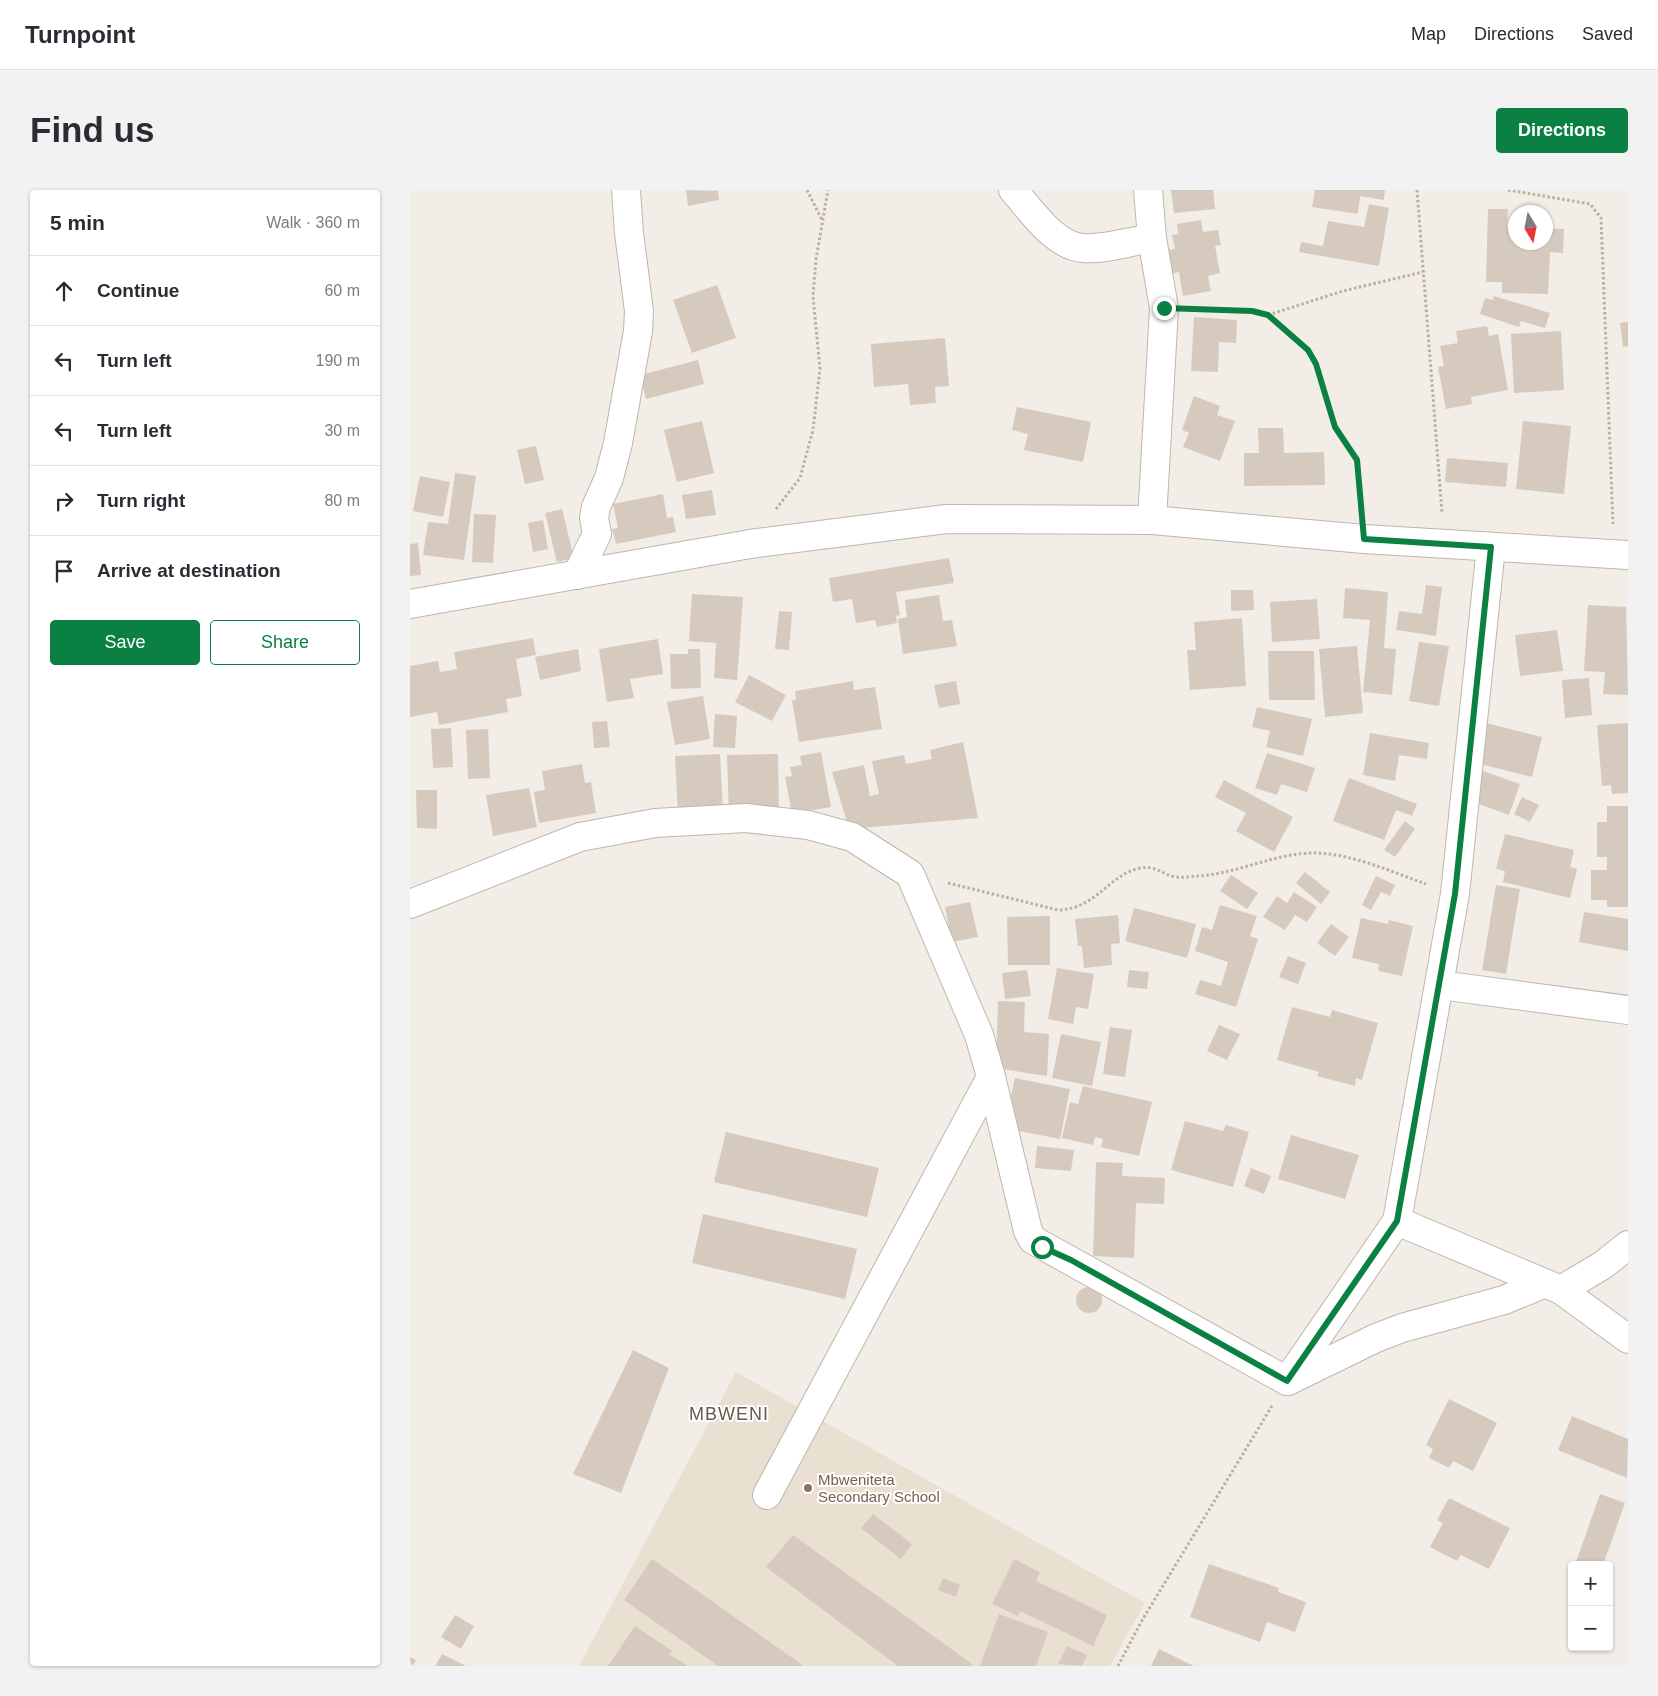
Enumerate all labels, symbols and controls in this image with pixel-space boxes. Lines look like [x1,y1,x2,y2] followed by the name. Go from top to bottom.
[25,21,135,48] text: Turnpoint
[1411,24,1446,44] text: Map
[1474,24,1554,44] text: Directions
[1582,24,1633,44] text: Saved
[1496,108,1628,153] button: Directions
[30,110,154,149] text: Find us
[1508,205,1553,250] north arrow
[50,211,105,234] text: 5 min
[266,214,360,231] text: Walk · 360 m
[50,277,78,305] icon: ahead
[97,280,179,301] text: Continue
[324,282,360,299] text: 60 m
[1153,297,1176,320] route end
[50,347,78,375] icon: left
[97,350,172,371] text: Turn left
[316,352,360,369] text: 190 m
[50,417,78,445] icon: left
[97,420,172,441] text: Turn left
[324,422,360,439] text: 30 m
[50,487,78,515] icon: right
[97,490,185,511] text: Turn right
[324,492,360,509] text: 80 m
[50,557,78,585] icon: arrive
[97,560,281,581] text: Arrive at destination
[50,620,200,665] button: Save
[210,620,360,665] button: Share
[1031,1236,1054,1259] route start
[689,1404,769,1424] district label: MBWENI
[818,1471,940,1505] place label: Mbweniteta Secondary School
[802,1482,814,1494] marker: Mbweniteta Secondary School
[1568,1561,1613,1651] map controls
[1568,1561,1613,1606] button: +
[1568,1606,1613,1651] button: −

